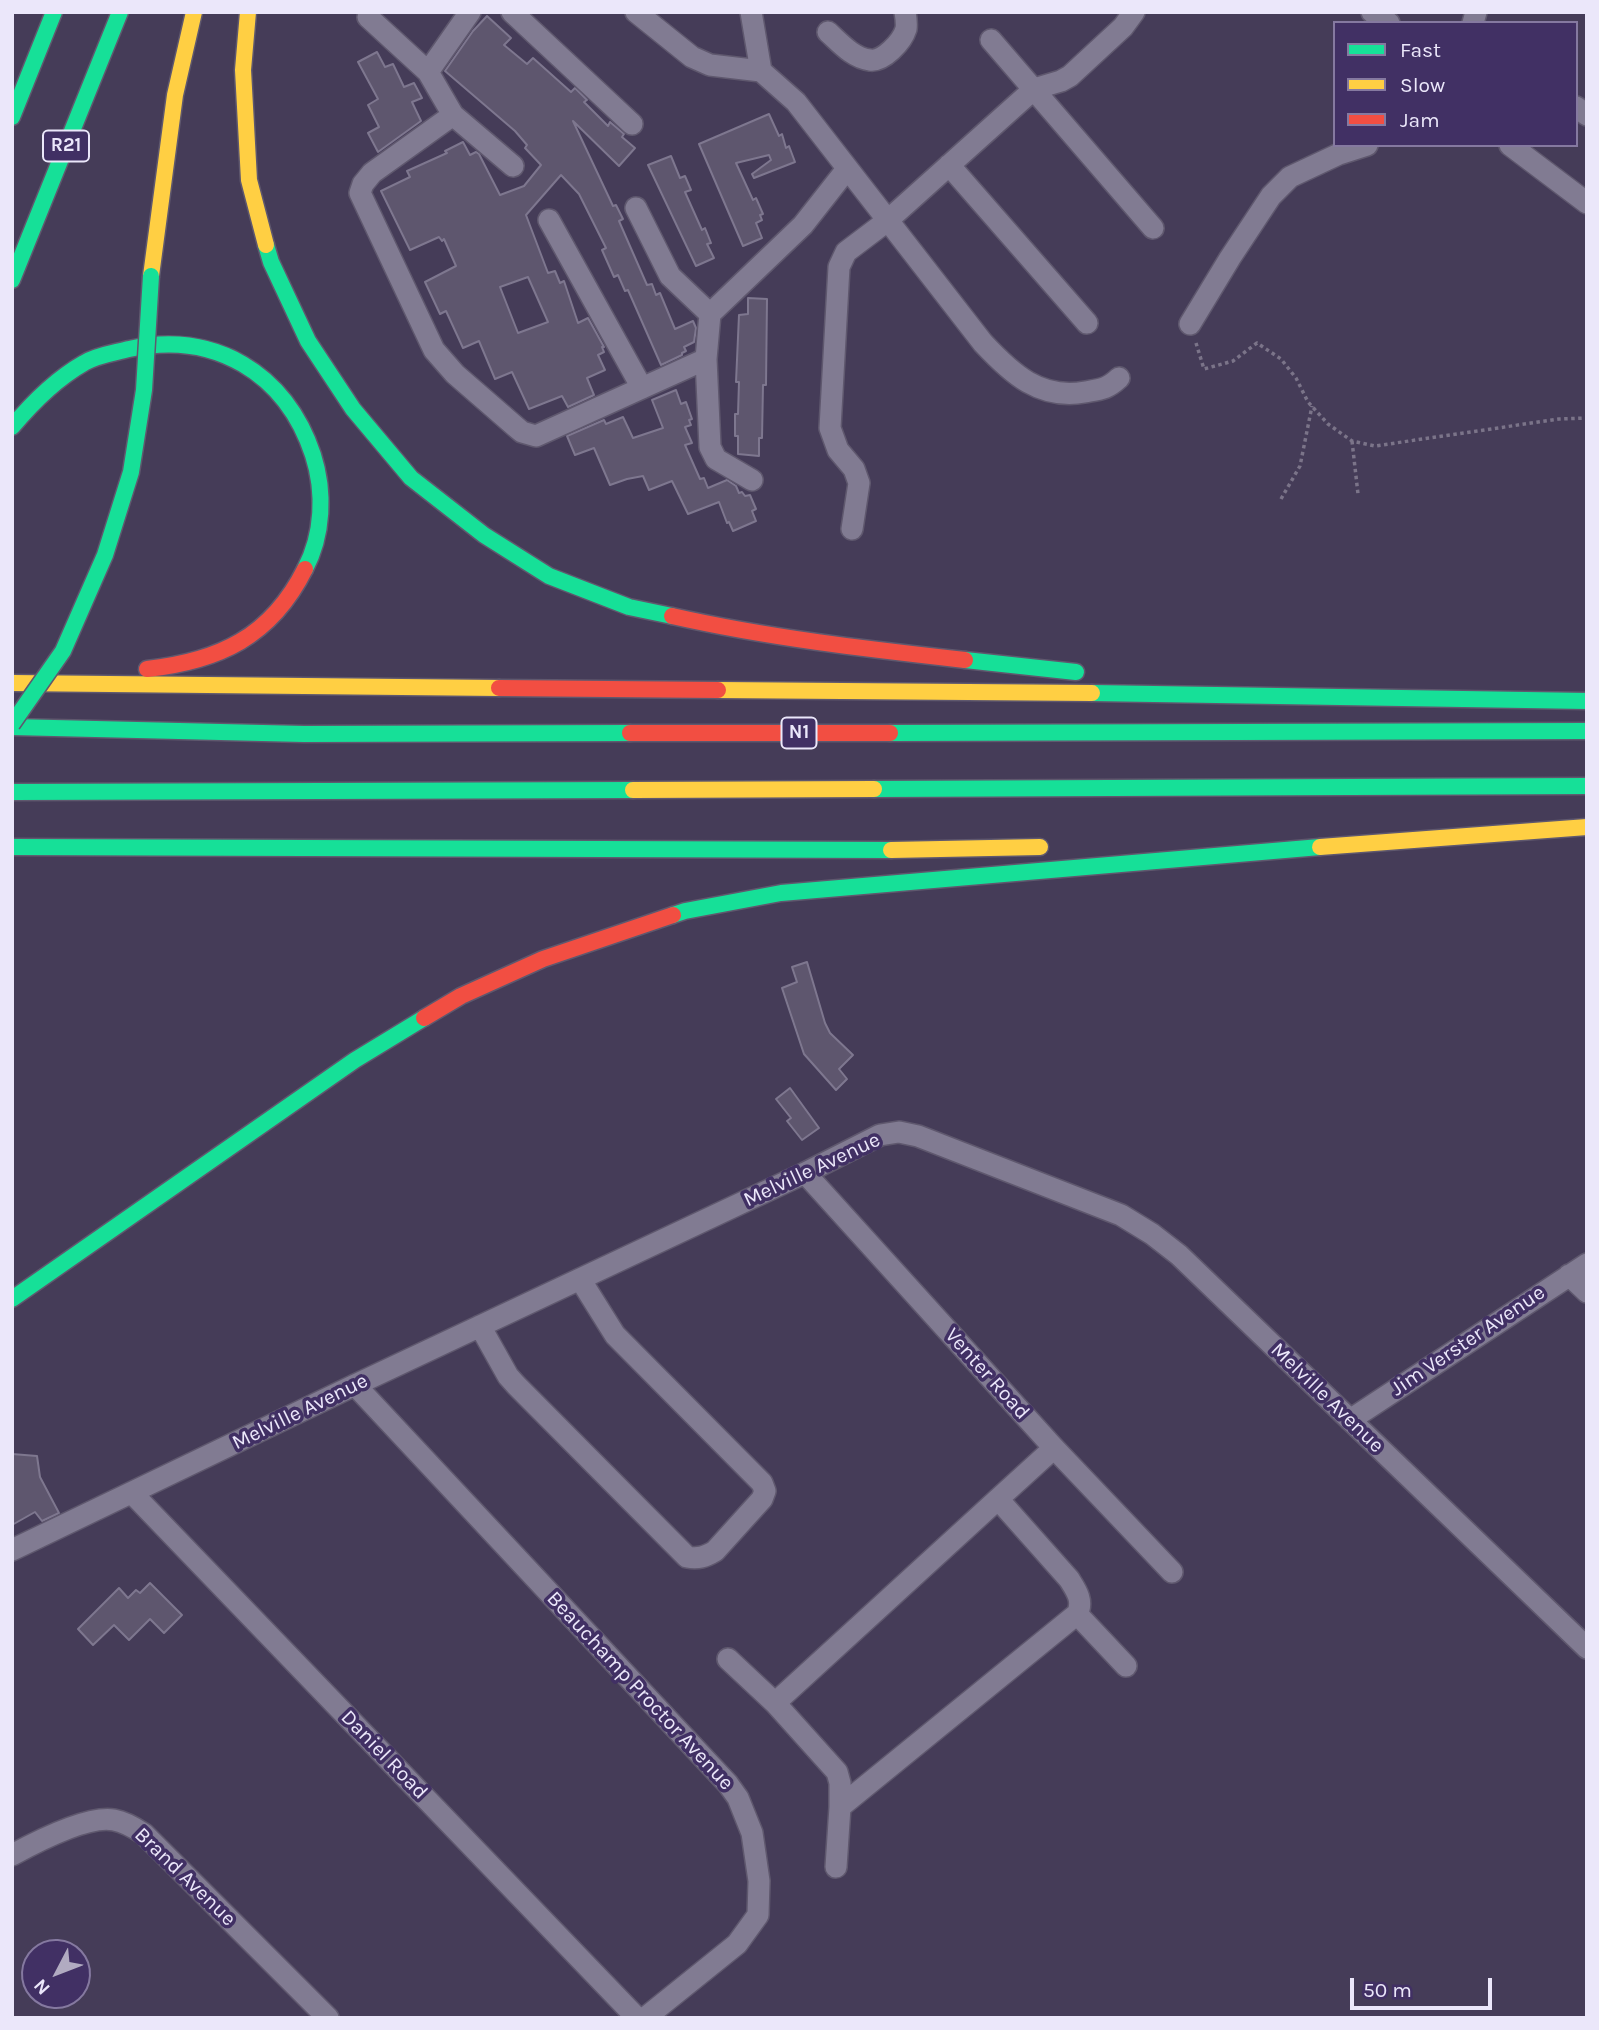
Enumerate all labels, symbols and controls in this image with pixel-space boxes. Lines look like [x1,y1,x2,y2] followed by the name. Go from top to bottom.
[1333,21,1578,147] legend
[1400,38,1441,62] text: Fast
[1400,73,1445,97] text: Slow
[1400,108,1440,132] text: Jam
[43,130,89,162] road number: R21
[782,718,816,748] road number: N1
[740,1127,884,1213] street label: Melville Avenue
[1386,1280,1550,1402] street label: Jim Verster Avenue
[939,1323,1035,1425] street label: Venter Road
[1265,1338,1389,1458] street label: Melville Avenue
[228,1368,372,1456] street label: Melville Avenue
[541,1586,739,1796] street label: Beauchamp Proctor Avenue
[335,1705,433,1805] street label: Daniel Road
[129,1822,241,1932] street label: Brand Avenue
[21,1939,91,2009] north arrow
[1354,1964,1496,2008] scale bar
[29,1974,55,1999] text: N
[1363,1978,1412,2002] text: 50 m

